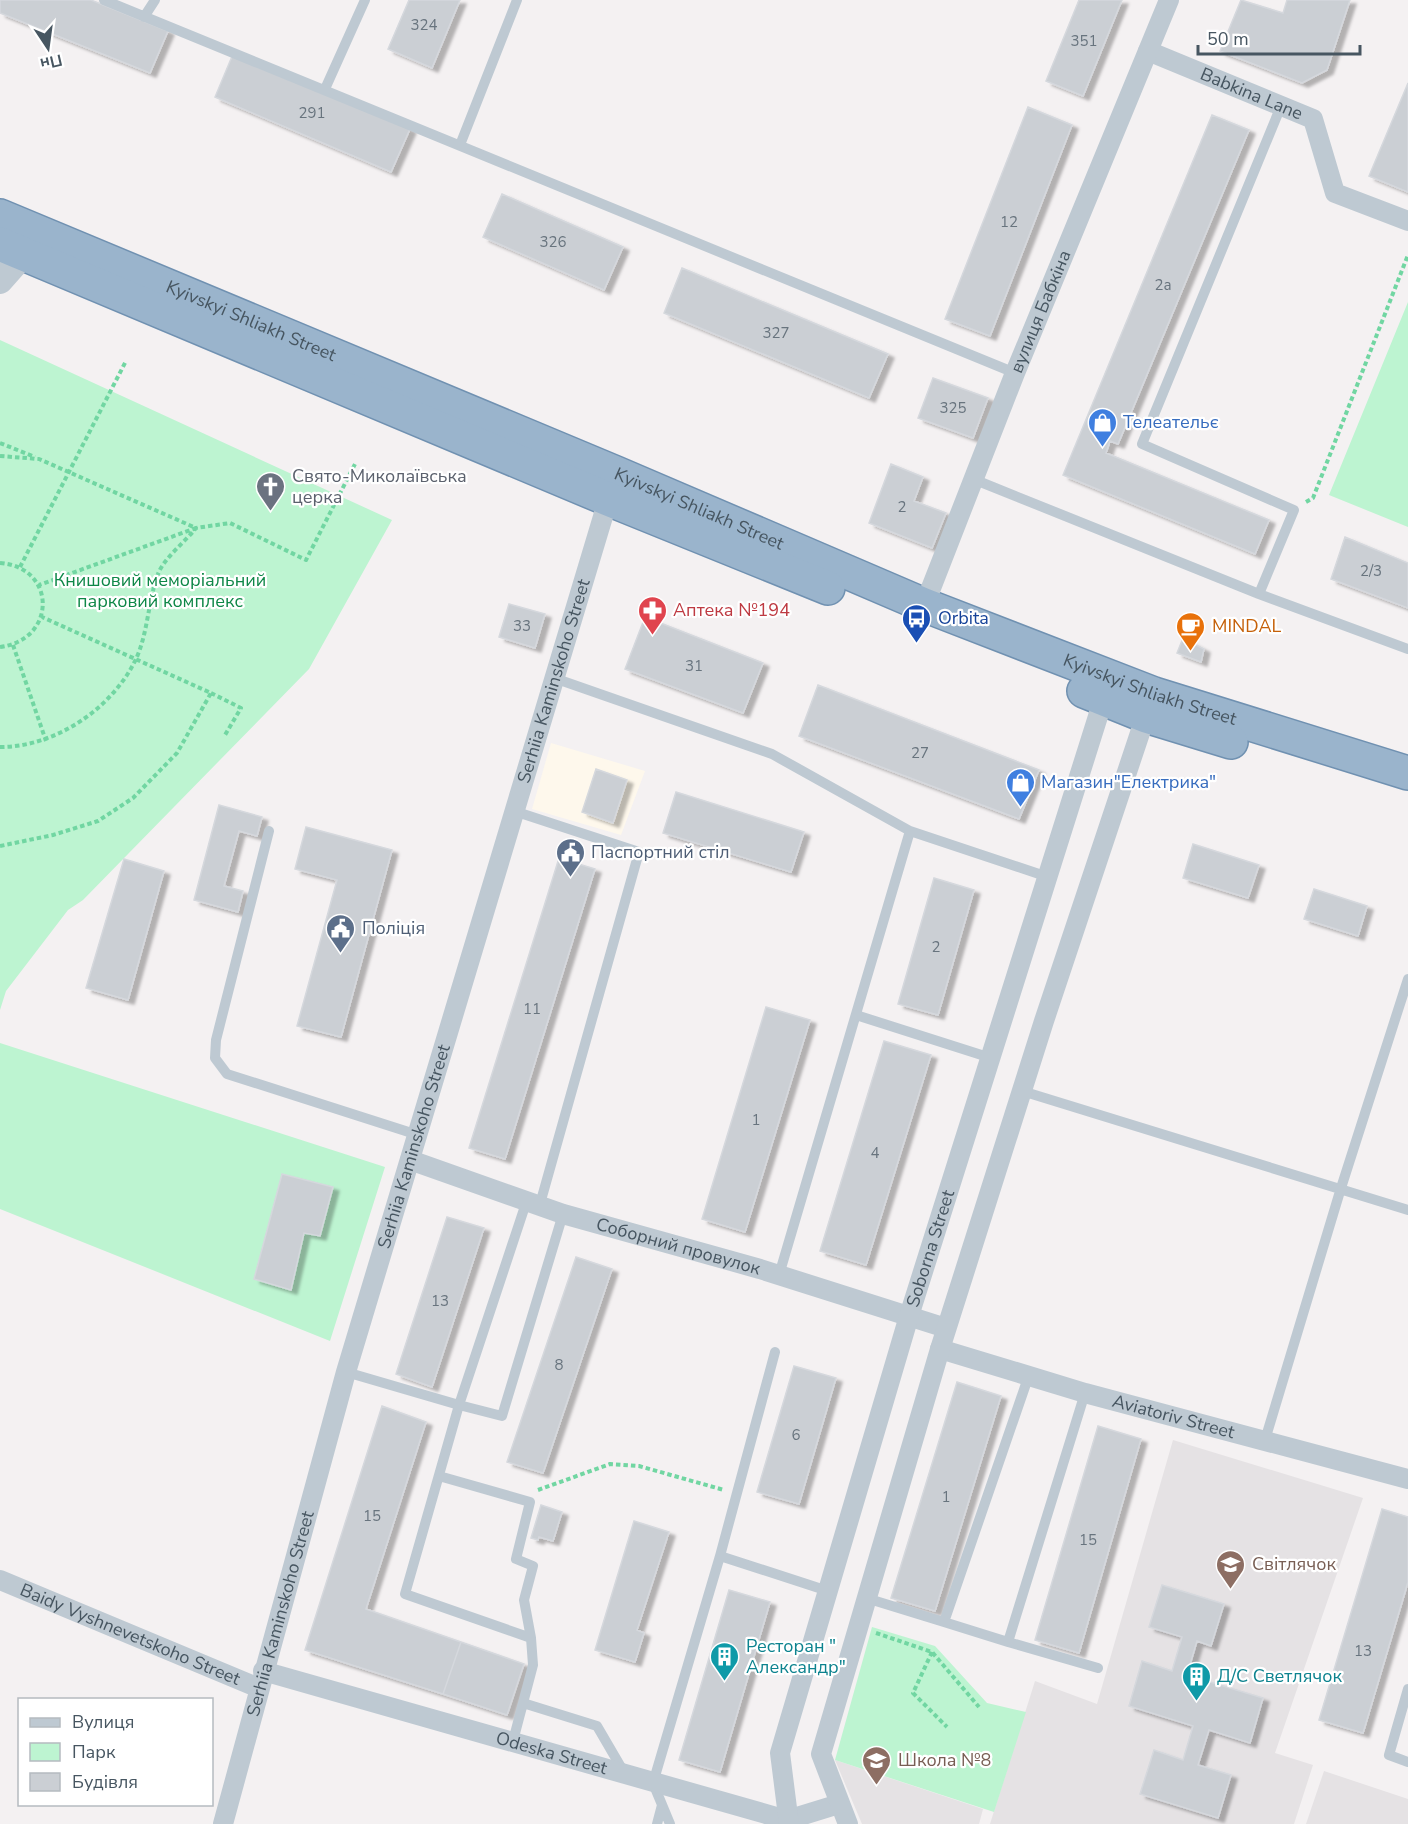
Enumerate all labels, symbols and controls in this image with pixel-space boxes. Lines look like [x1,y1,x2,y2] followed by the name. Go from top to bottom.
[410,15,438,35] house number: 324
[18,18,78,78] north arrow
[1198,18,1360,56] scale bar
[1207,27,1249,51] text: 50 m
[1070,31,1098,51] house number: 351
[38,48,64,75] text: Пн
[1197,62,1306,126] street label: Babkina Lane
[298,103,326,123] house number: 291
[1000,212,1018,232] house number: 12
[539,232,567,252] house number: 326
[1004,247,1076,376] street label: вулиця Бабкіна
[162,275,340,367] street label: Kyivskyi Shliakh Street
[1154,275,1172,295] house number: 2а
[762,323,790,343] house number: 327
[939,398,967,418] house number: 325
[1086,406,1118,448] shop icon: Телеательє
[1123,410,1219,434] place label: Телеательє
[611,462,788,556] street label: Kyivskyi Shliakh Street
[292,464,467,509] place label: Свято-Миколаївська церка
[255,470,287,512] church icon: Свято-Миколаївська церка
[897,497,907,517] house number: 2
[1360,561,1382,581] house number: 2/3
[54,568,266,613] park label: Книшовий меморіальний парковий комплекс
[512,575,596,786] street label: Serhiia Kaminskoho Street
[636,594,668,636] pharmacy icon: Аптека №194
[673,598,790,622] place label: Аптека №194
[901,602,933,644] bus stop icon: Orbita
[938,606,989,630] place label: Orbita
[1175,610,1207,652] cafe icon: MINDAL
[1212,614,1282,638] place label: MINDAL
[513,616,531,636] house number: 33
[1060,648,1240,731] street label: Kyivskyi Shliakh Street
[685,656,703,676] house number: 31
[911,743,929,763] house number: 27
[1004,766,1036,808] shop icon: Магазин"Електрика"
[1041,770,1216,794] place label: Магазин"Електрика"
[554,836,586,878] public building icon: Паспортний стіл
[591,840,730,864] place label: Паспортний стіл
[325,912,357,954] public building icon: Поліція
[362,916,425,940] place label: Поліція
[931,937,941,957] house number: 2
[523,999,541,1019] house number: 11
[372,1041,456,1251] street label: Serhiia Kaminskoho Street
[751,1110,761,1130] house number: 1
[870,1143,880,1163] house number: 4
[901,1186,960,1310] street label: Soborna Street
[593,1212,764,1281] street label: Соборний провулок
[431,1291,449,1311] house number: 13
[554,1355,564,1375] house number: 8
[1110,1389,1238,1444] street label: Aviatoriv Street
[791,1425,801,1445] house number: 6
[941,1487,951,1507] house number: 1
[363,1506,381,1526] house number: 15
[241,1508,320,1719] street label: Serhiia Kaminskoho Street
[1079,1530,1097,1550] house number: 15
[1215,1548,1247,1590] school or university icon: Світлячок
[1252,1552,1336,1576] place label: Світлячок
[16,1578,245,1691] street label: Baidy Vyshnevetskoho Street
[746,1634,846,1679] place label: Ресторан " Александр"
[709,1640,741,1682] building icon: Ресторан " Александр"
[1354,1641,1372,1661] house number: 13
[1180,1660,1212,1702] building icon: Д/С Светлячок
[1217,1664,1342,1688] place label: Д/С Светлячок
[18,1698,213,1806] legend
[72,1710,134,1734] text: Вулиця
[493,1726,611,1780] street label: Odeska Street
[72,1740,116,1764] text: Парк
[861,1744,893,1786] school or university icon: Школа №8
[898,1748,991,1772] place label: Школа №8
[72,1770,138,1794] text: Будівля

